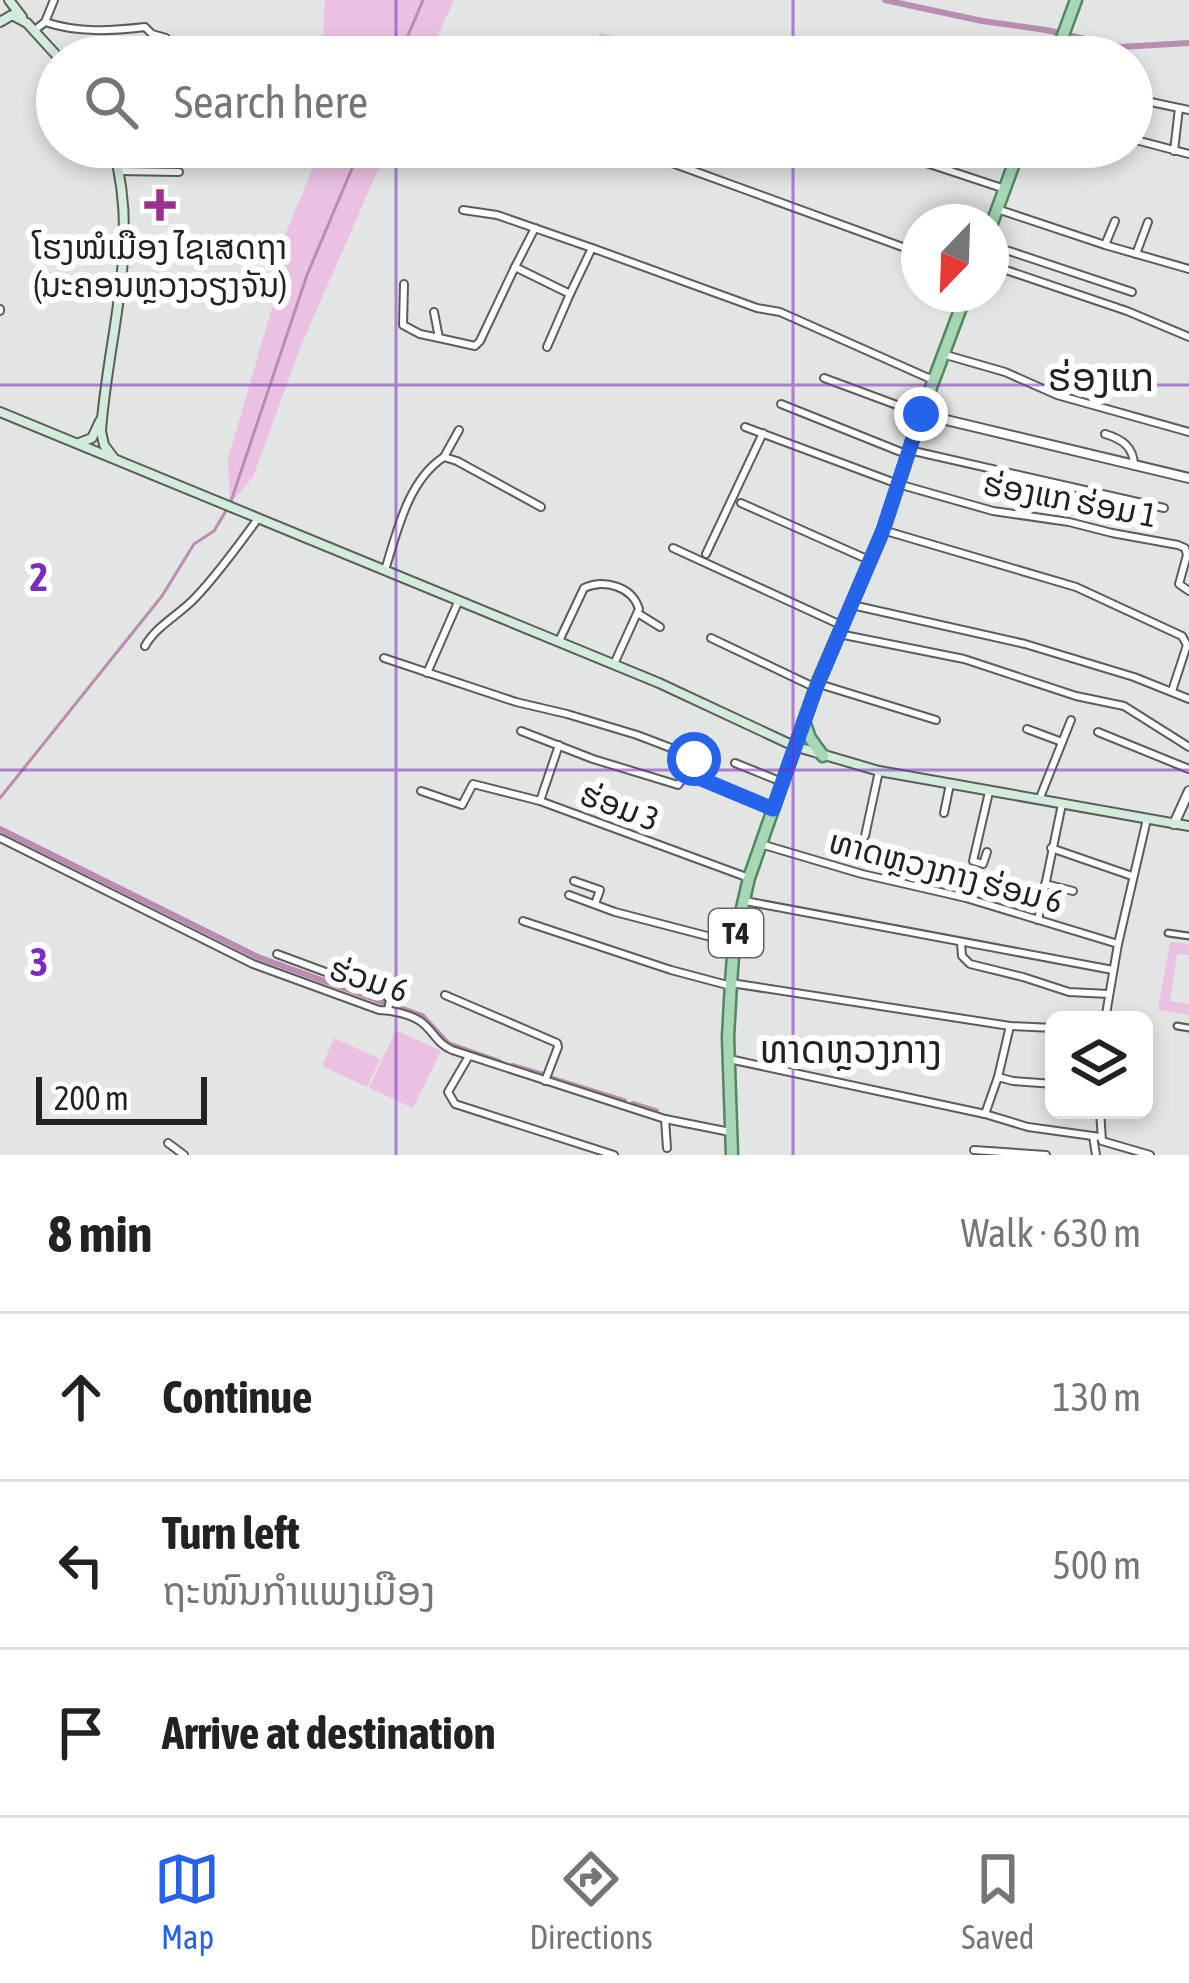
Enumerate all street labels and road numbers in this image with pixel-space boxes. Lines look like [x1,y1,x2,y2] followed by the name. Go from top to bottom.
[980,464,1160,534] street label: ຮ່ອງແກ ຮ່ອມ 1
[575,774,665,838] street label: ຮ່ອມ 3
[825,822,1067,920] street label: ທາດຫຼວງກາງ ຮ່ອມ 6
[709,909,763,957] road number: T4
[325,949,413,1009] street label: ຮ່ວມ 6

